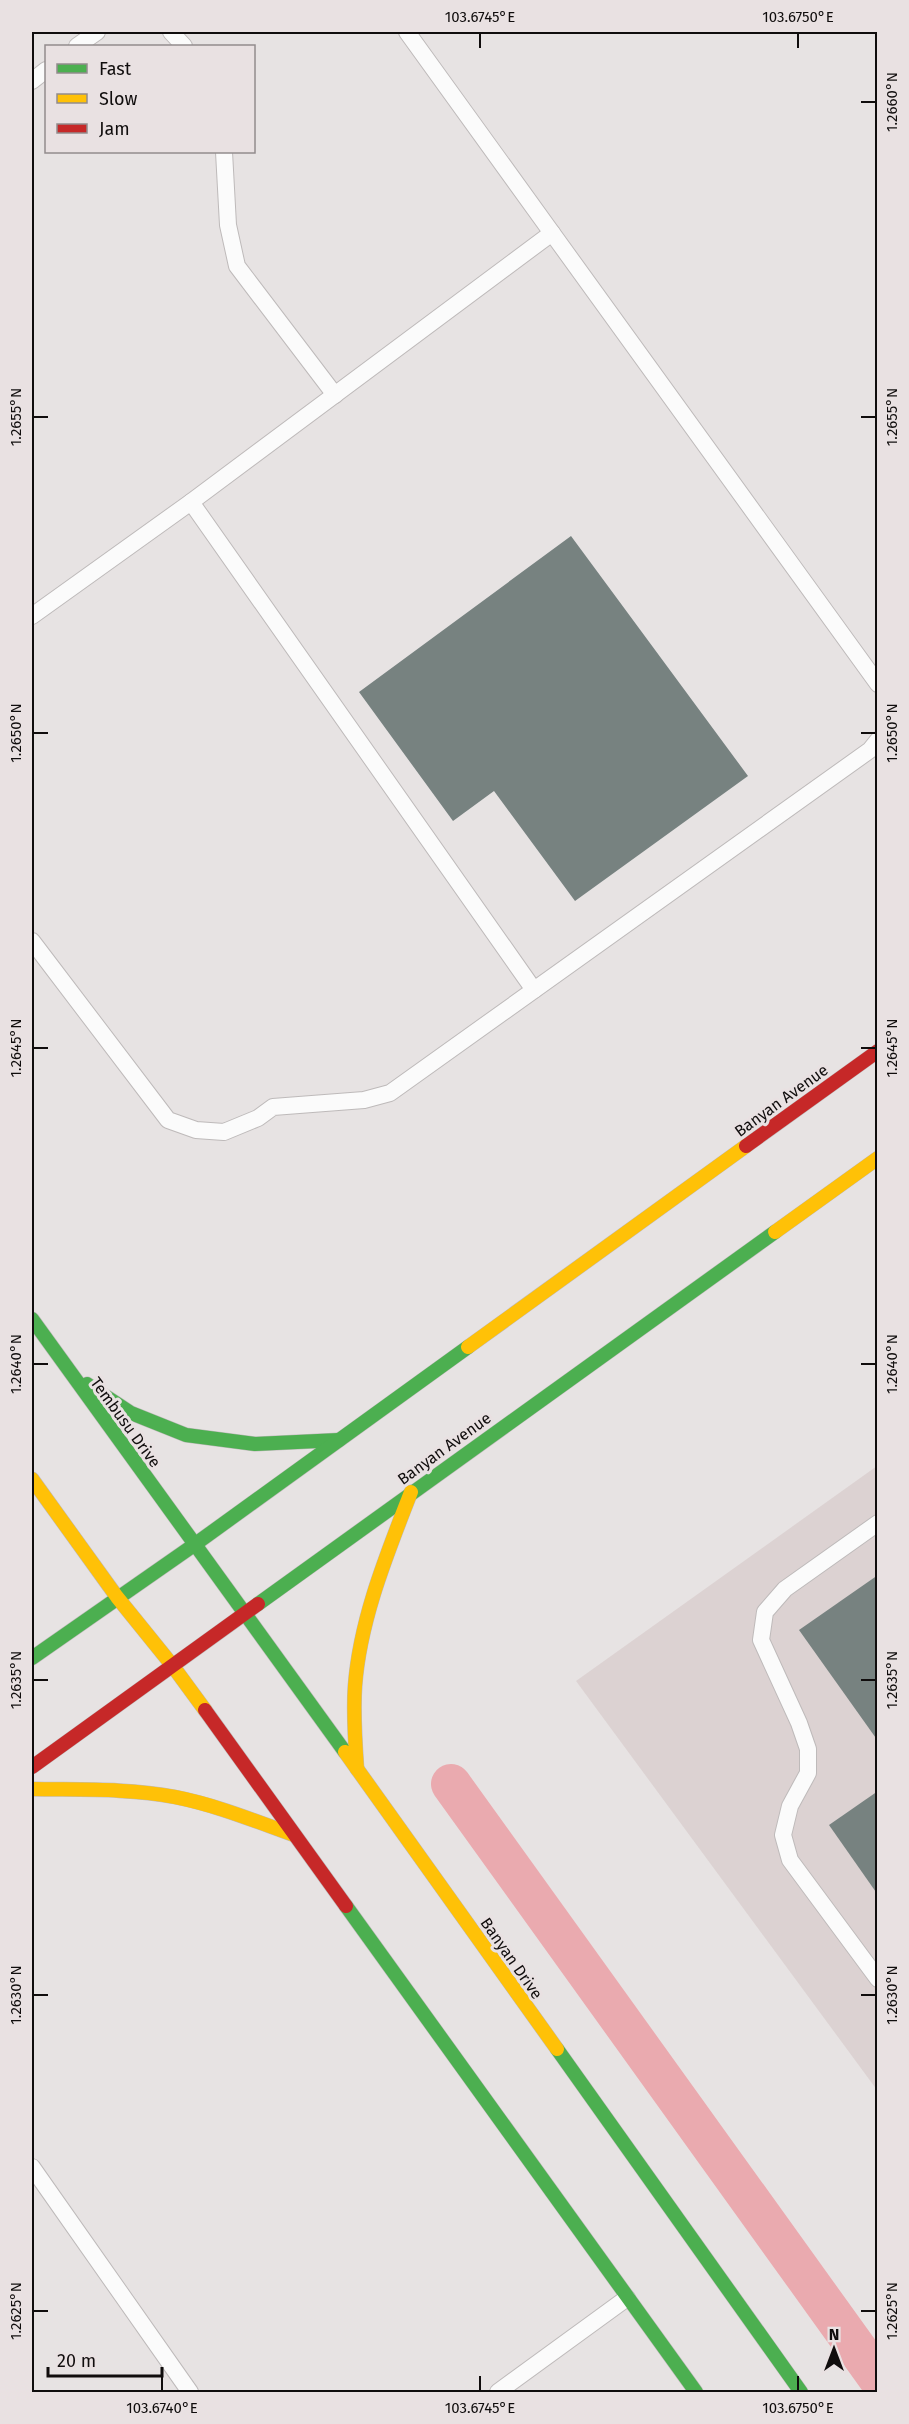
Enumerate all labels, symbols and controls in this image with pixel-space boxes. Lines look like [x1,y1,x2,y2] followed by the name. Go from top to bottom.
[445,8,515,26] text: 103.6745°E
[762,8,834,26] text: 103.6750°E
[45,45,255,153] legend
[99,58,132,80] text: Fast
[883,72,901,132] text: 1.2660°N
[99,88,138,110] text: Slow
[99,118,130,140] text: Jam
[7,388,25,446] text: 1.2655°N
[883,388,901,446] text: 1.2655°N
[7,703,25,763] text: 1.2650°N
[883,703,901,763] text: 1.2650°N
[7,1019,25,1077] text: 1.2645°N
[883,1019,901,1077] text: 1.2645°N
[731,1060,832,1141] street label: Banyan Avenue
[7,1334,25,1394] text: 1.2640°N
[883,1334,901,1394] text: 1.2640°N
[86,1373,165,1471] street label: Tembusu Drive
[394,1408,495,1489] street label: Banyan Avenue
[7,1651,25,1709] text: 1.2635°N
[883,1651,901,1709] text: 1.2635°N
[477,1914,547,2003] street label: Banyan Drive
[7,1965,25,2025] text: 1.2630°N
[883,1965,901,2025] text: 1.2630°N
[7,2282,25,2340] text: 1.2625°N
[883,2282,901,2340] text: 1.2625°N
[804,2319,864,2379] north arrow
[829,2325,839,2344] text: N
[48,2340,162,2378] scale bar
[57,2350,96,2372] text: 20 m
[126,2399,198,2417] text: 103.6740°E
[445,2399,515,2417] text: 103.6745°E
[762,2399,834,2417] text: 103.6750°E

